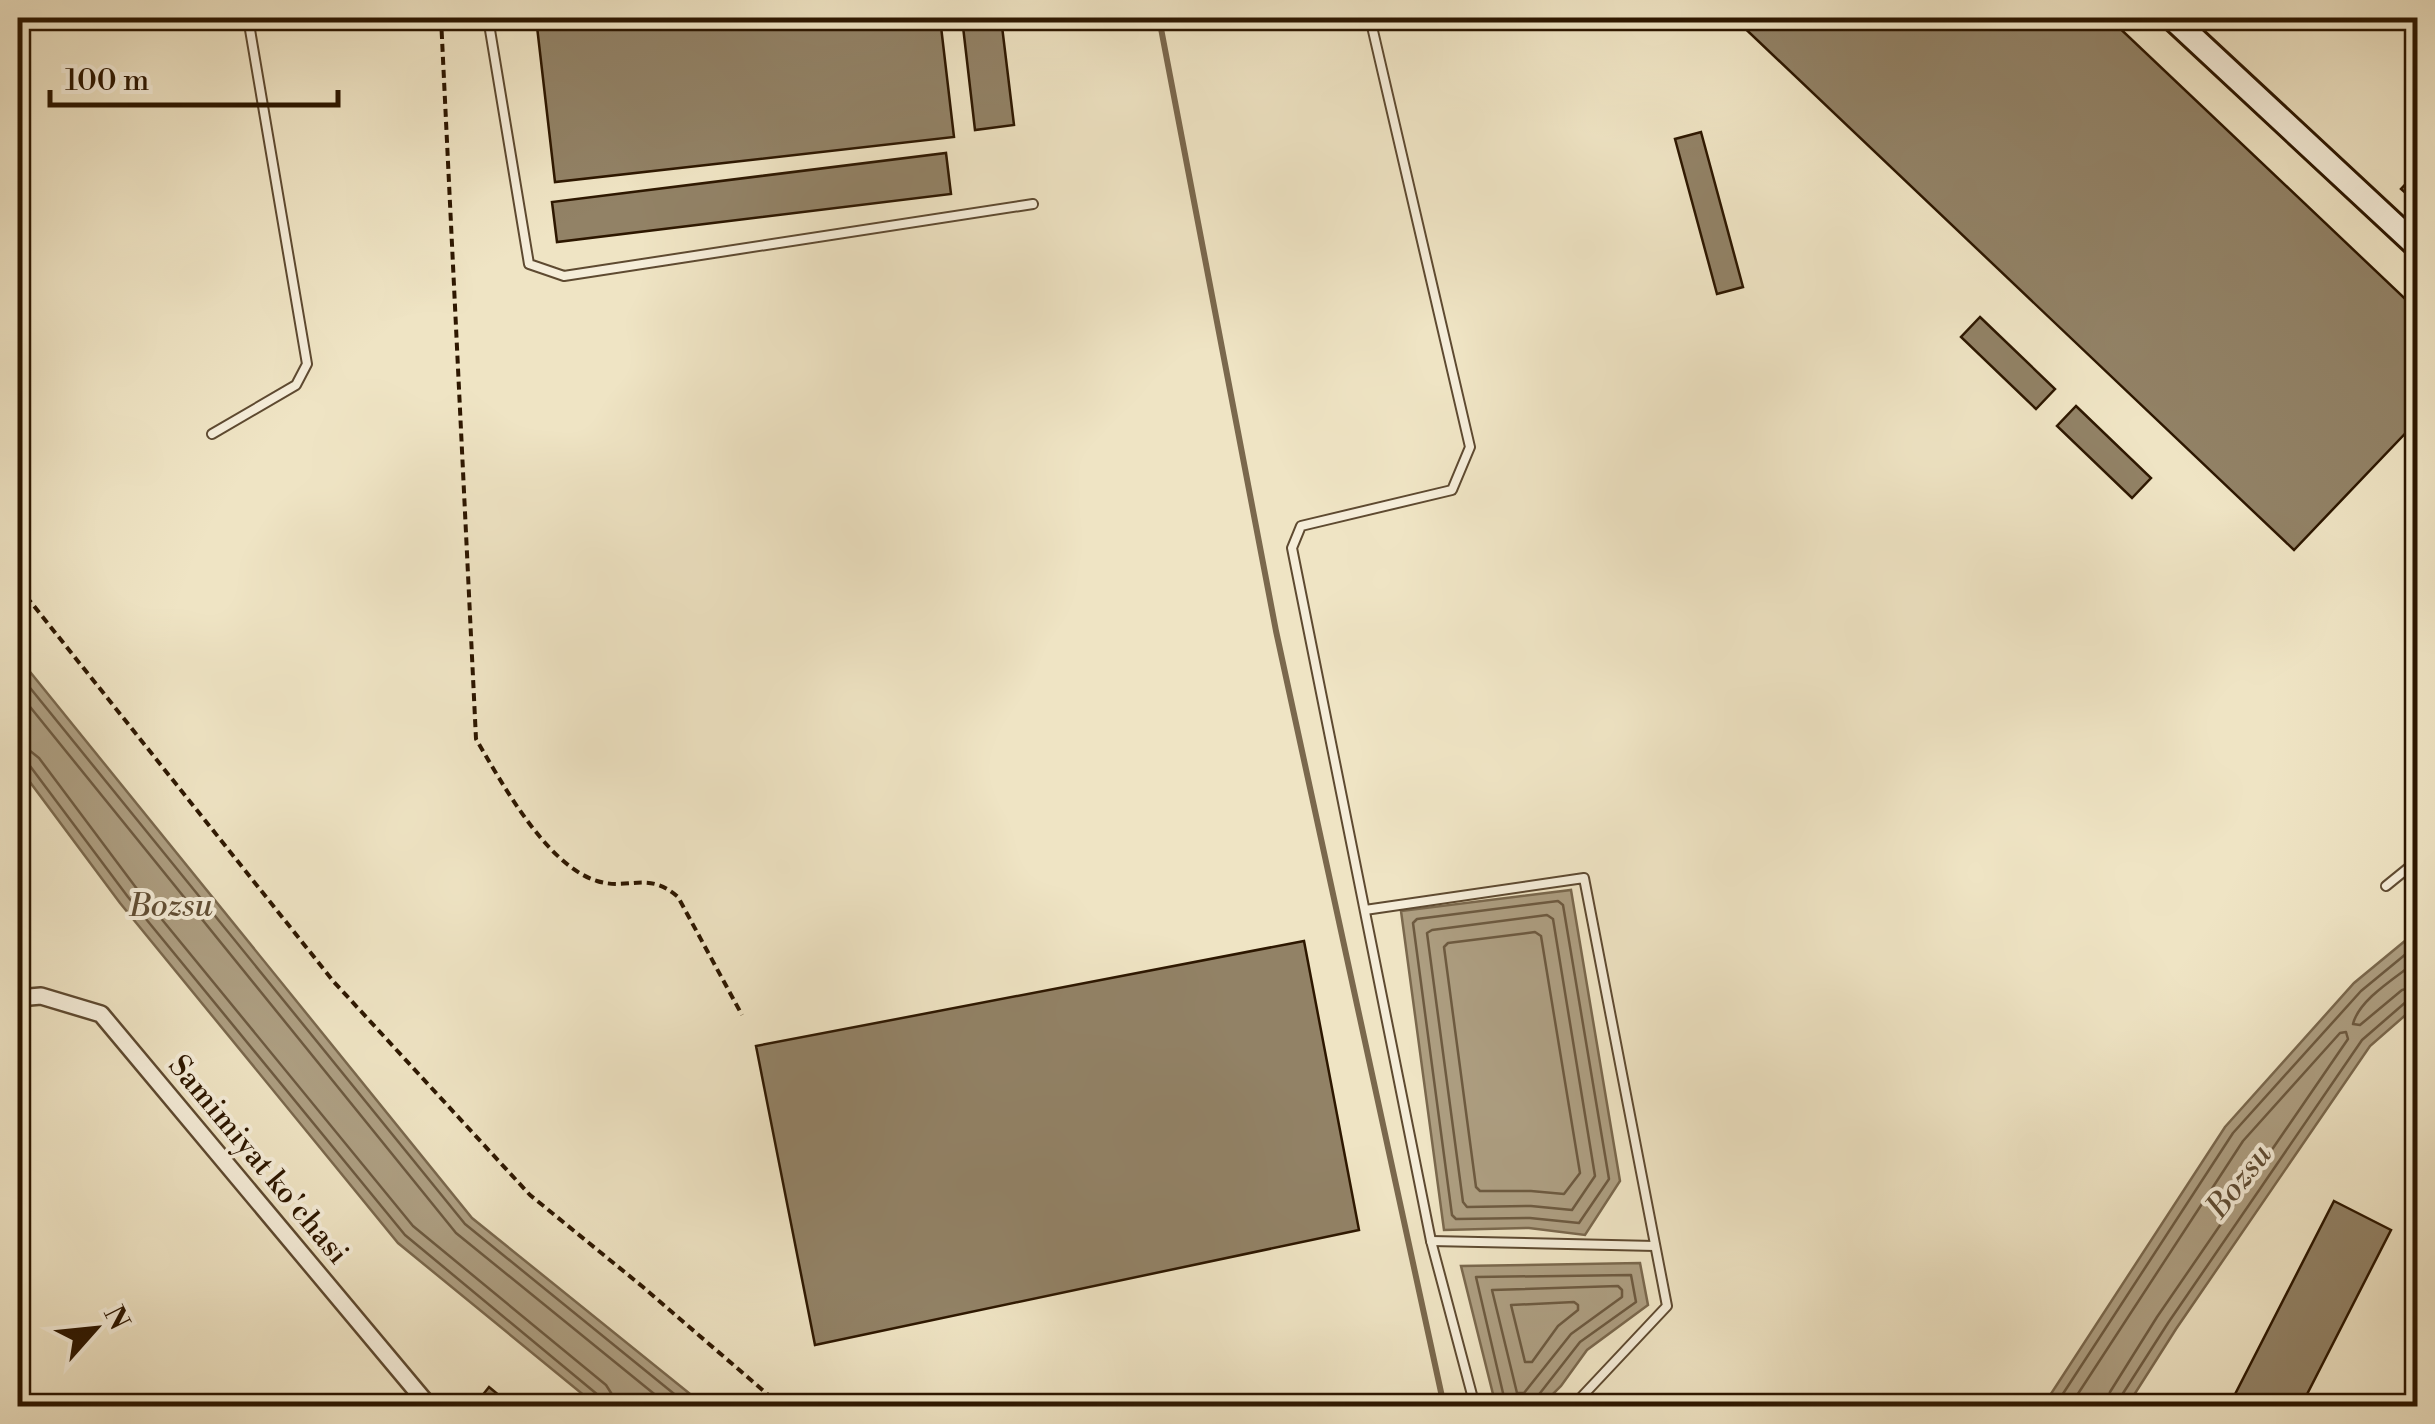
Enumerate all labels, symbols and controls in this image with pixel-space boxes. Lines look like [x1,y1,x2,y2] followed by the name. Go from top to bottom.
[50,45,338,107] scale bar
[65,62,149,100] text: 100 m
[128,886,214,926] water label: Bozsu
[160,1048,357,1272] street label: Samimiyat ko'chasi
[2197,1135,2281,1227] water label: Bozsu
[45,1279,145,1379] north arrow
[95,1301,137,1336] text: N

